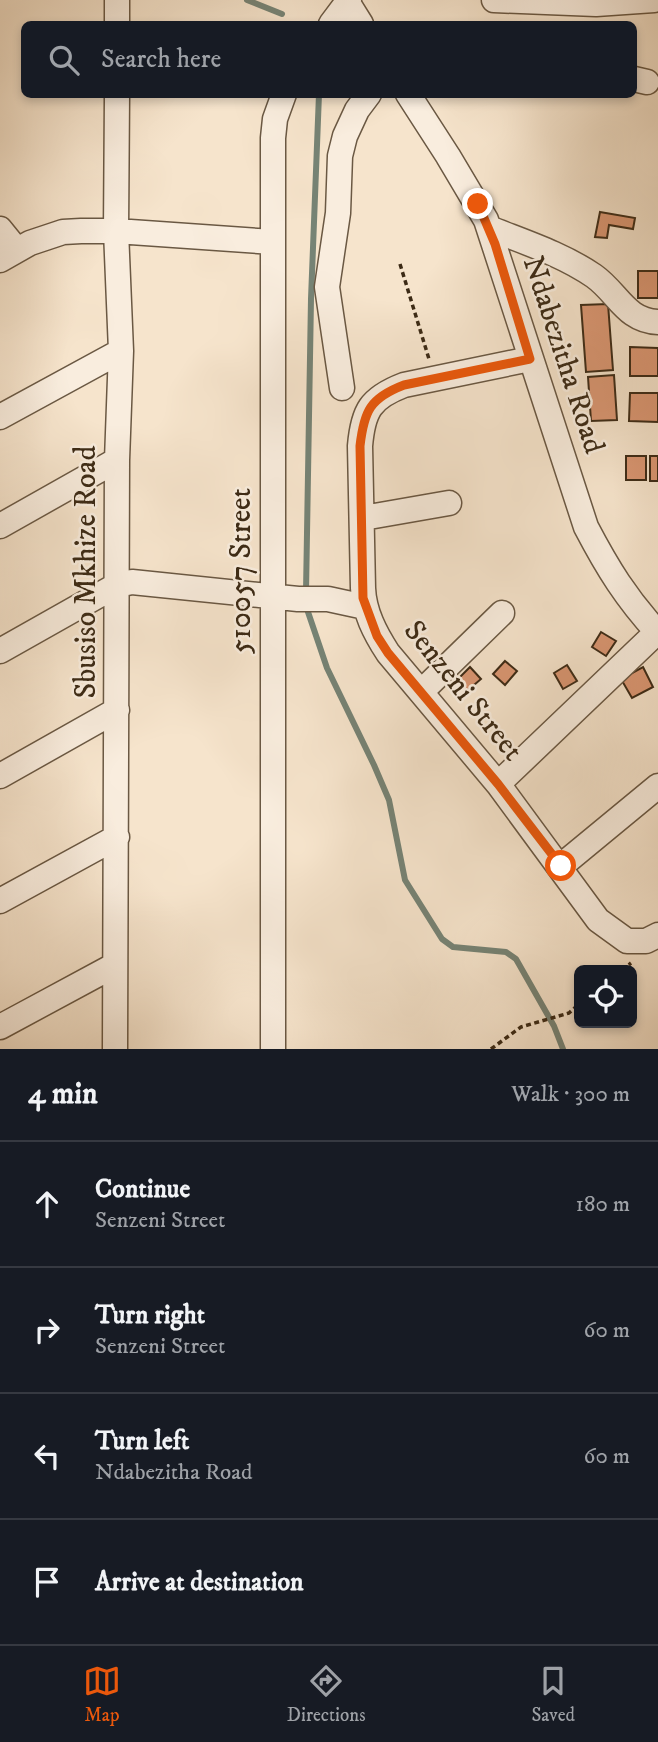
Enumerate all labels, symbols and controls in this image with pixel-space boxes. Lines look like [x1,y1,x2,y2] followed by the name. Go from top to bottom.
[21,21,637,98] search box
[45,41,83,79] icon: search
[101,43,221,76] text: Search here
[462,188,493,219] route end
[514,252,612,458] street label: Ndabezitha Road
[68,446,105,698] street label: Sbusiso Mkhize Road
[223,488,260,654] street label: 510057 Street
[395,613,531,769] street label: Senzeni Street
[545,850,576,881] route start
[574,965,637,1028] map controls
[574,965,637,1028] button: locate
[28,1076,98,1113] text: 4 min
[511,1080,630,1109] text: Walk · 300 m
[95,1173,190,1206] text: Continue
[28,1185,66,1223] icon: ahead
[575,1190,630,1219] text: 180 m
[95,1206,225,1235] text: Senzeni Street
[95,1299,205,1332] text: Turn right
[28,1311,66,1349] icon: right
[583,1316,630,1345] text: 60 m
[95,1332,225,1361] text: Senzeni Street
[95,1425,189,1458] text: Turn left
[28,1437,66,1475] icon: left
[583,1442,630,1471] text: 60 m
[95,1458,253,1487] text: Ndabezitha Road
[28,1563,66,1601] icon: arrive
[95,1566,304,1599] text: Arrive at destination
[83,1662,121,1727] tab: Map
[287,1662,366,1727] tab: Directions
[531,1662,575,1727] tab: Saved

